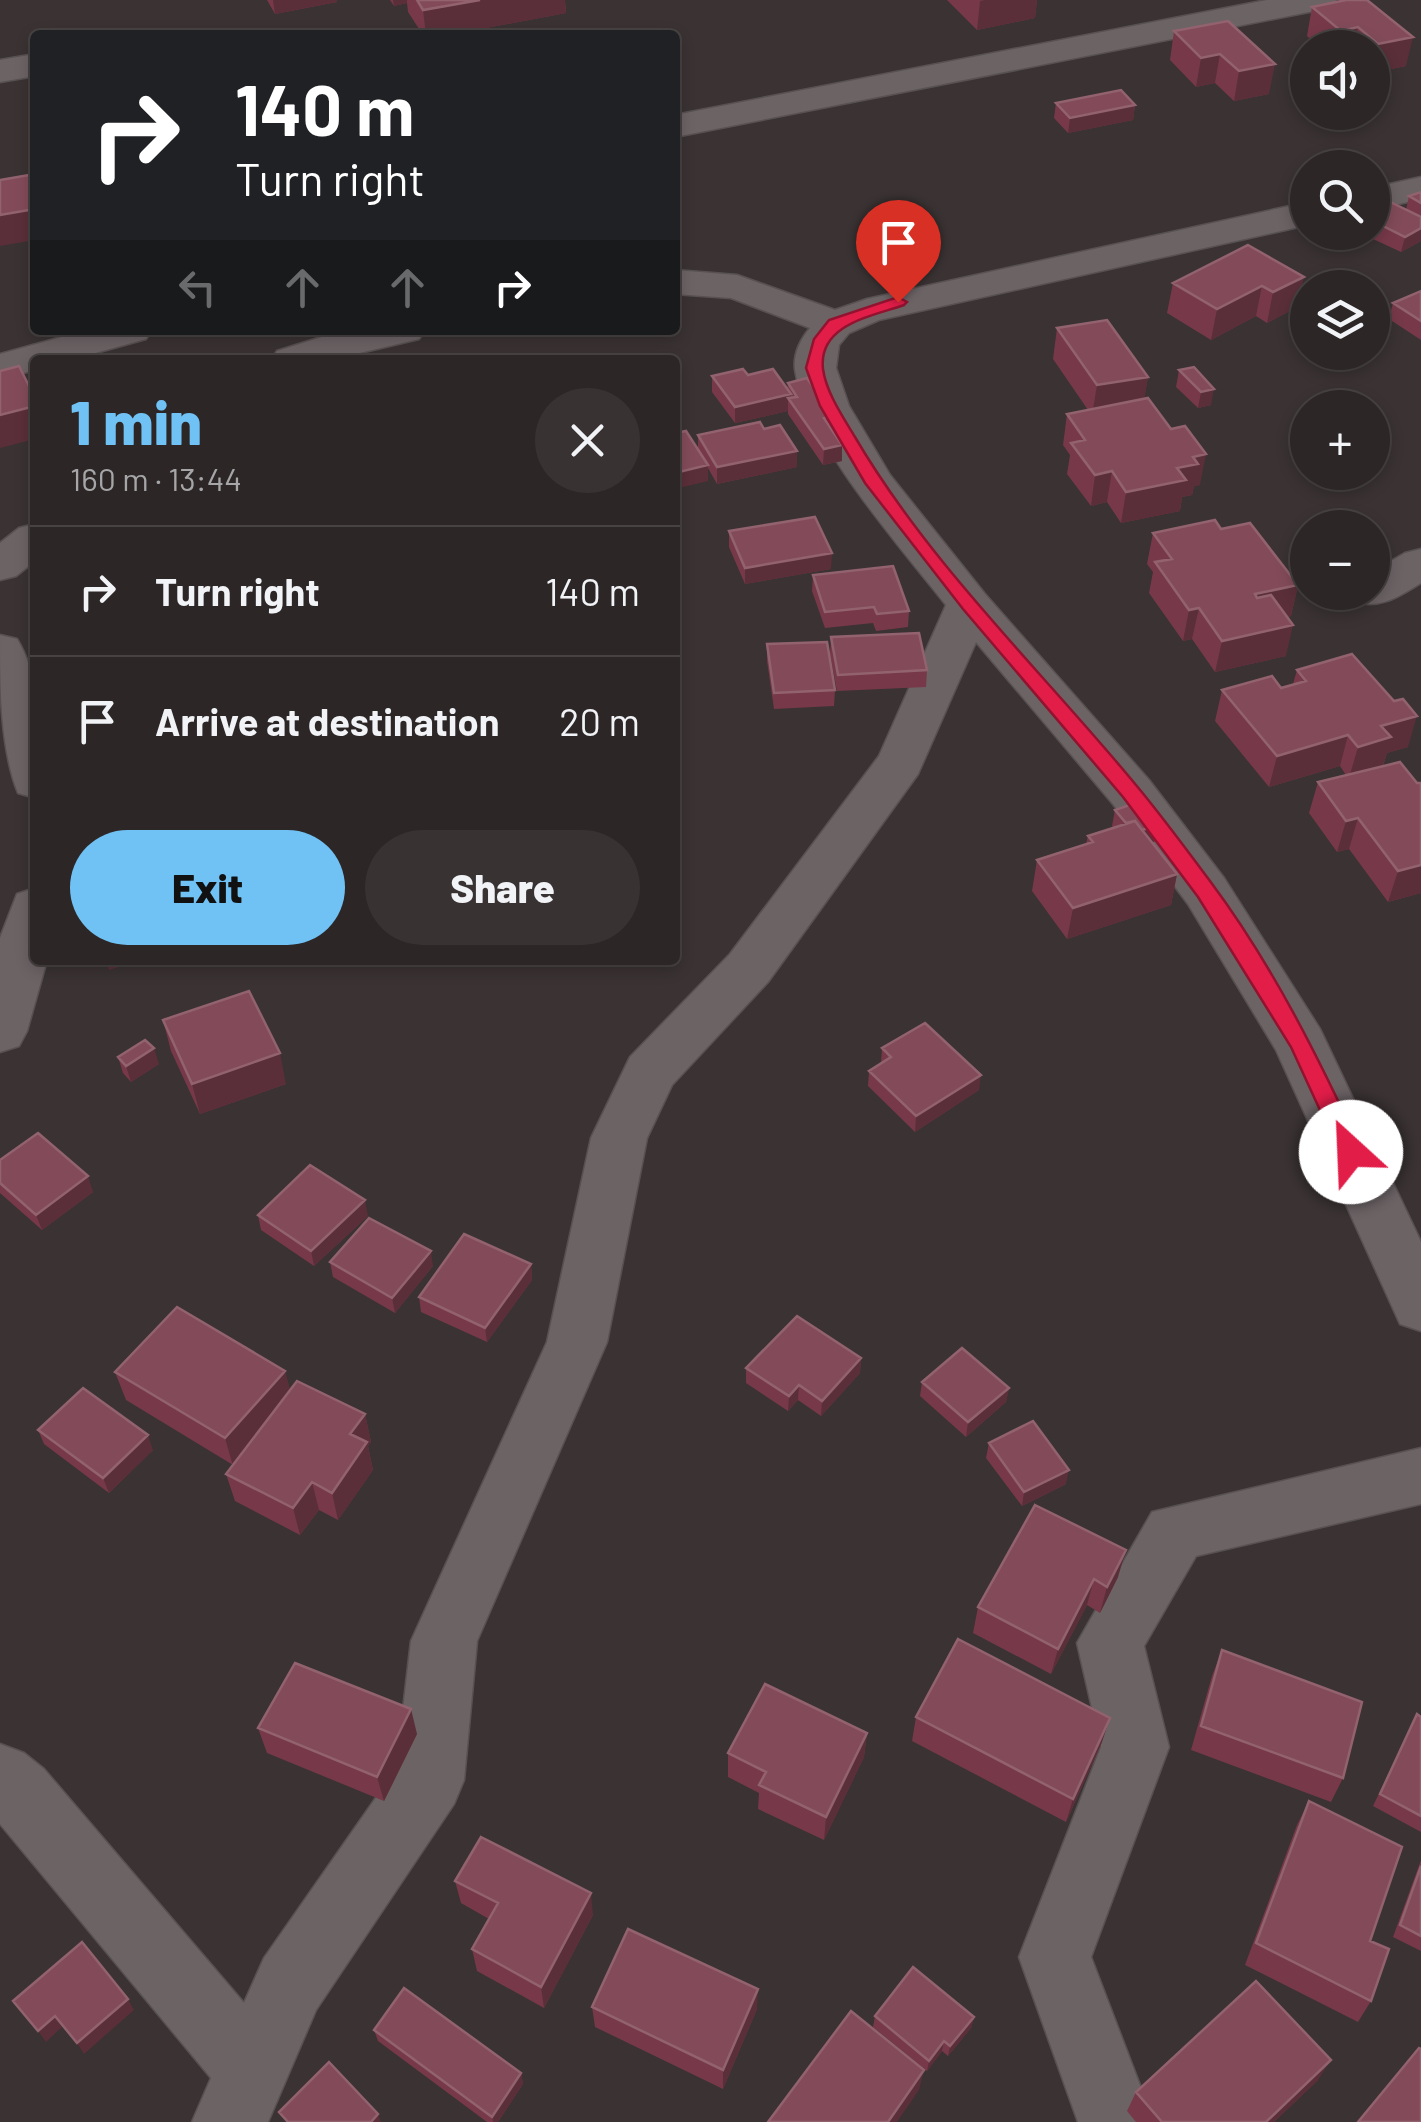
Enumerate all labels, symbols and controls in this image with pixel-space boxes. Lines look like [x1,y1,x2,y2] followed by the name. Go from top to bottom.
[1290,30,1390,610] map controls
[1290,30,1390,130] button: sound
[235,66,414,150] text: 140 m
[70,70,200,200] icon: right
[1290,150,1390,250] button: search
[235,151,425,205] text: Turn right
[856,200,941,303] pin
[871,215,926,270] icon: arrive
[170,260,225,315] icon: left
[275,260,330,315] icon: ahead
[380,260,435,315] icon: ahead
[485,260,540,315] icon: right
[1290,270,1390,370] button: layers
[70,385,202,457] text: 1 min
[535,388,640,493] button: close
[1290,390,1390,490] button: +
[70,459,242,497] text: 160 m · 13:44
[1290,510,1390,610] button: −
[70,564,125,619] icon: right
[155,568,320,614] text: Turn right
[545,568,640,614] text: 140 m
[70,694,125,749] icon: arrive
[155,698,500,744] text: Arrive at destination
[559,698,640,744] text: 20 m
[70,830,345,945] button: Exit
[365,830,640,945] button: Share
[1299,1100,1403,1204] position arrow

